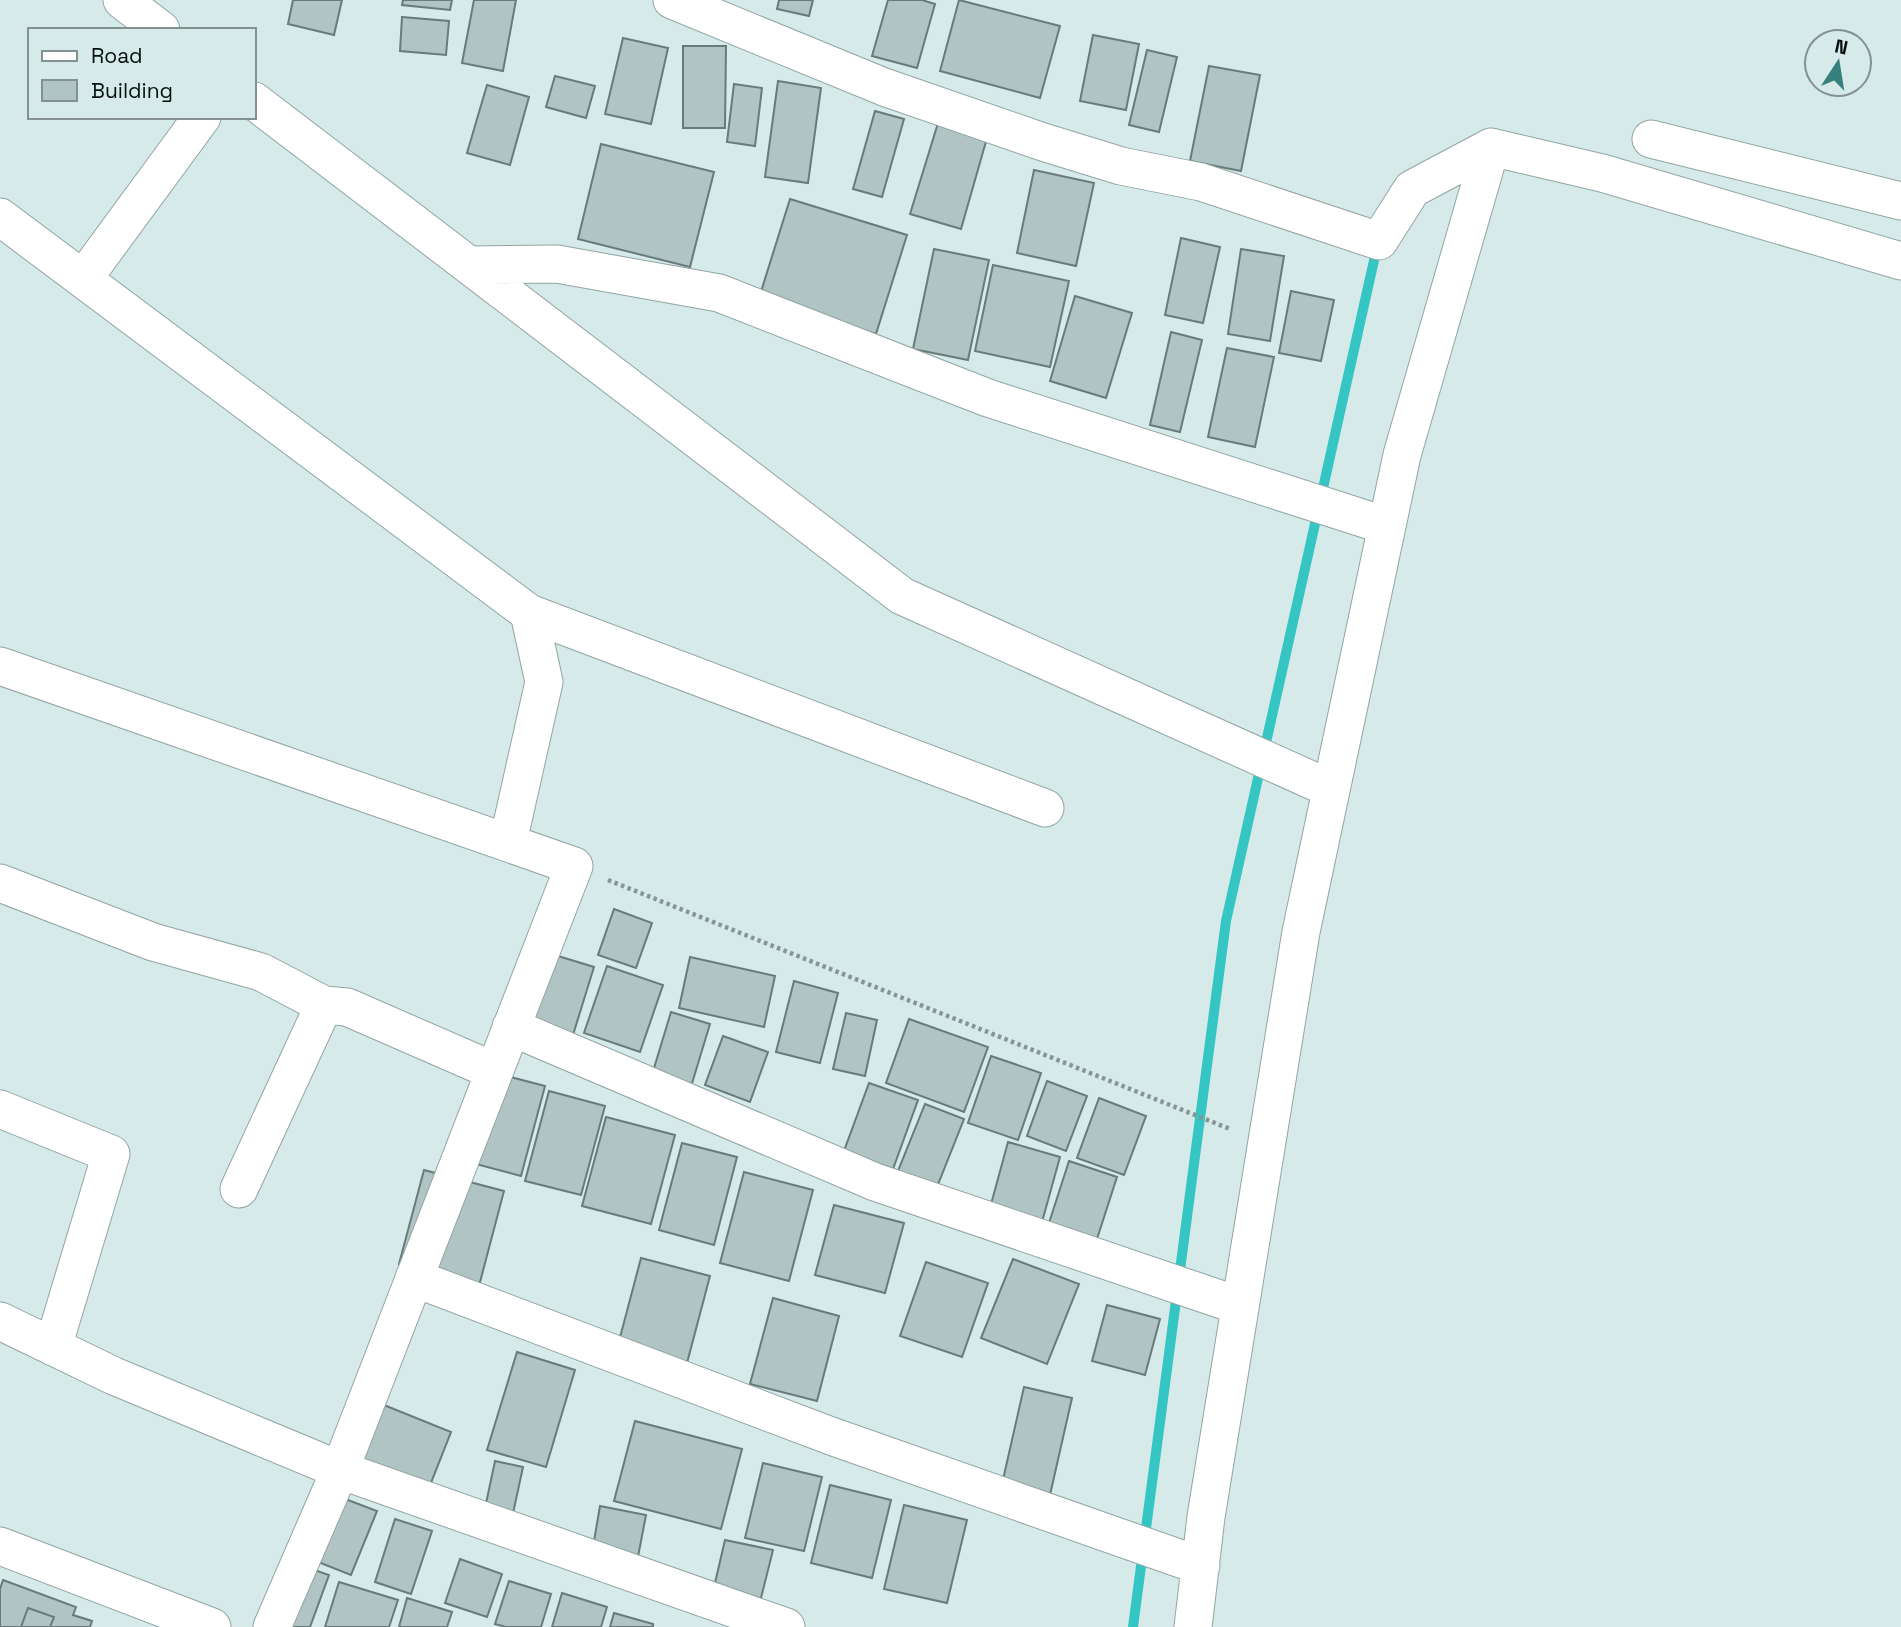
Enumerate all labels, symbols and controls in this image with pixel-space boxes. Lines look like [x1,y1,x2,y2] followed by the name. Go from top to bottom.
[28,28,256,119] legend
[1803,28,1873,98] north arrow
[1833,33,1850,60] text: N
[91,42,143,69] text: Road
[91,77,173,104] text: Building

